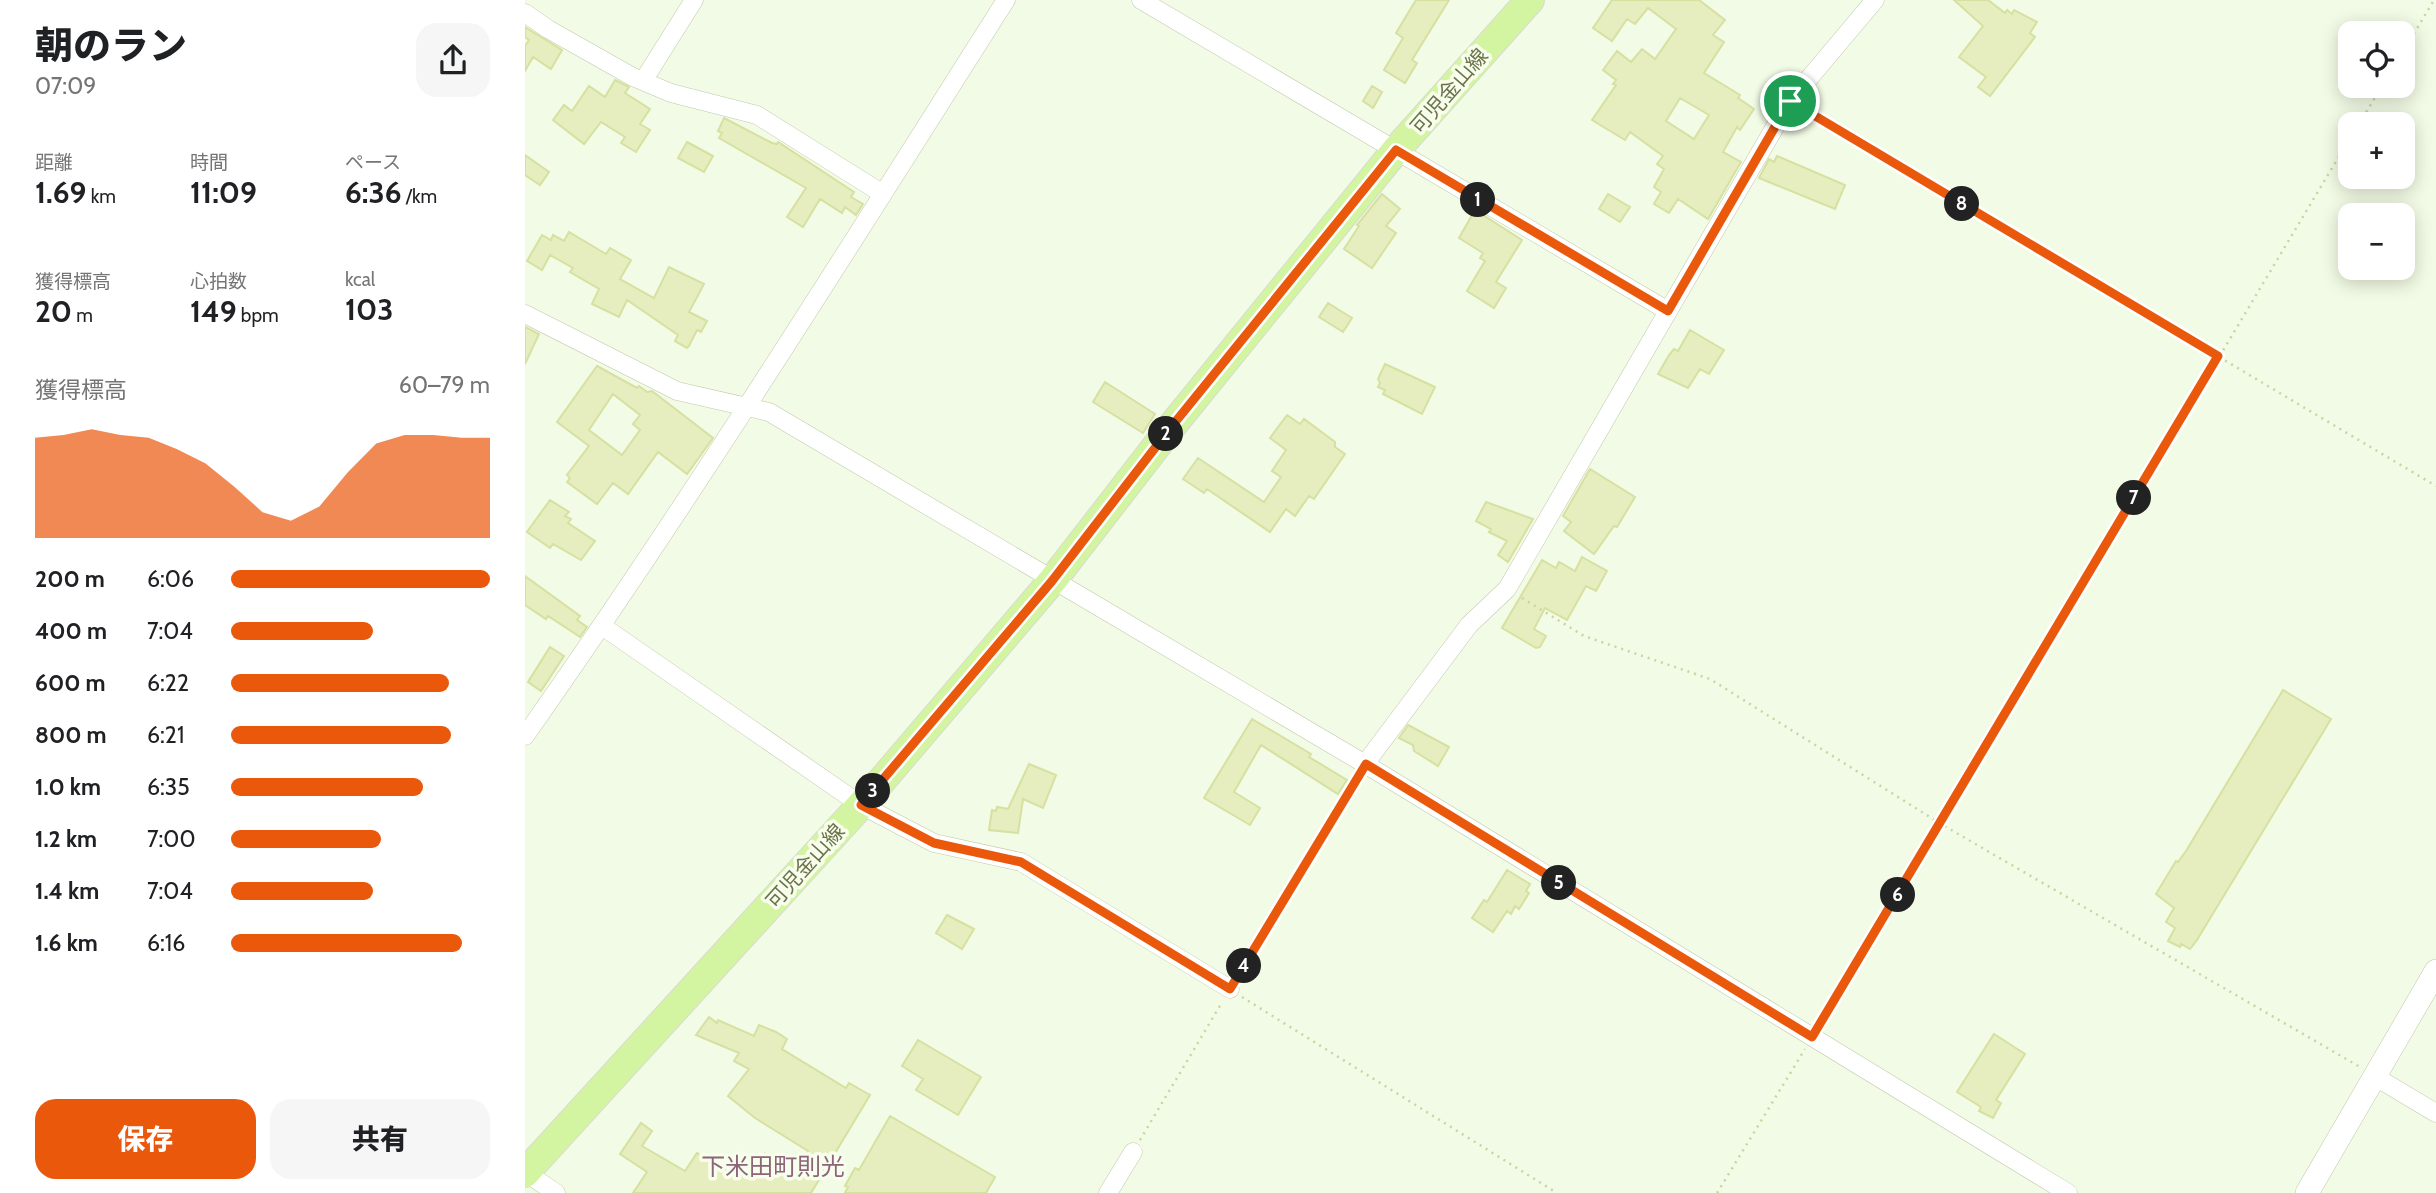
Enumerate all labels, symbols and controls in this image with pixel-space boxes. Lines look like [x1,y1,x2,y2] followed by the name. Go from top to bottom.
[2338,21,2415,280] map controls
[2338,21,2415,98] button: locate
[35,22,187,69] text: 朝のラン
[416,23,490,97] button: share
[1405,43,1493,139] street label: 可児金山線
[1760,71,1820,131] pin
[35,72,96,100] text: 07:09
[1771,82,1809,120] icon: arrive
[2338,112,2415,189] button: +
[35,151,73,174] text: 距離
[190,151,228,174] text: 時間
[345,151,401,174] text: ペース
[35,174,86,211] text: 1.69
[190,174,257,211] text: 11:09
[345,174,402,211] text: 6:36
[1461,182,1495,218] pin: 1
[86,185,116,208] text: km
[402,185,437,208] text: /km
[1945,186,1979,222] pin: 8
[1474,188,1481,211] text: 1
[1956,192,1967,215] text: 8
[2338,203,2415,280] button: −
[345,268,375,291] text: kcal
[35,270,111,293] text: 獲得標高
[190,270,247,293] text: 心拍数
[345,291,393,328] text: 103
[35,293,72,330] text: 20
[190,293,237,330] text: 149
[72,304,93,327] text: m
[237,304,279,327] text: bpm
[399,371,490,399] text: 60–79 m
[35,376,127,404] text: 獲得標高
[1149,416,1183,452] pin: 2
[1160,422,1171,445] text: 2
[2117,480,2151,516] pin: 7
[2129,486,2138,509] text: 7
[35,565,105,593] text: 200 m
[147,565,194,593] text: 6:06
[35,617,107,645] text: 400 m
[147,617,193,645] text: 7:04
[35,669,106,697] text: 600 m
[147,669,189,697] text: 6:22
[35,721,107,749] text: 800 m
[147,721,184,749] text: 6:21
[35,773,101,801] text: 1.0 km
[147,773,190,801] text: 6:35
[855,774,891,808] pin: 3
[867,779,878,802] text: 3
[761,819,849,913] street label: 可児金山線
[35,825,97,853] text: 1.2 km
[147,825,195,853] text: 7:00
[1541,866,1577,900] pin: 5
[1553,871,1564,894] text: 5
[35,877,99,905] text: 1.4 km
[147,877,193,905] text: 7:04
[1881,878,1915,912] pin: 6
[1892,883,1903,906] text: 6
[35,929,98,957] text: 1.6 km
[147,929,185,957] text: 6:16
[1227,948,1261,984] pin: 4
[1238,954,1249,977] text: 4
[35,1099,256,1179] button: 保存
[270,1099,490,1179] button: 共有
[701,1152,845,1181] district label: 下米田町則光

